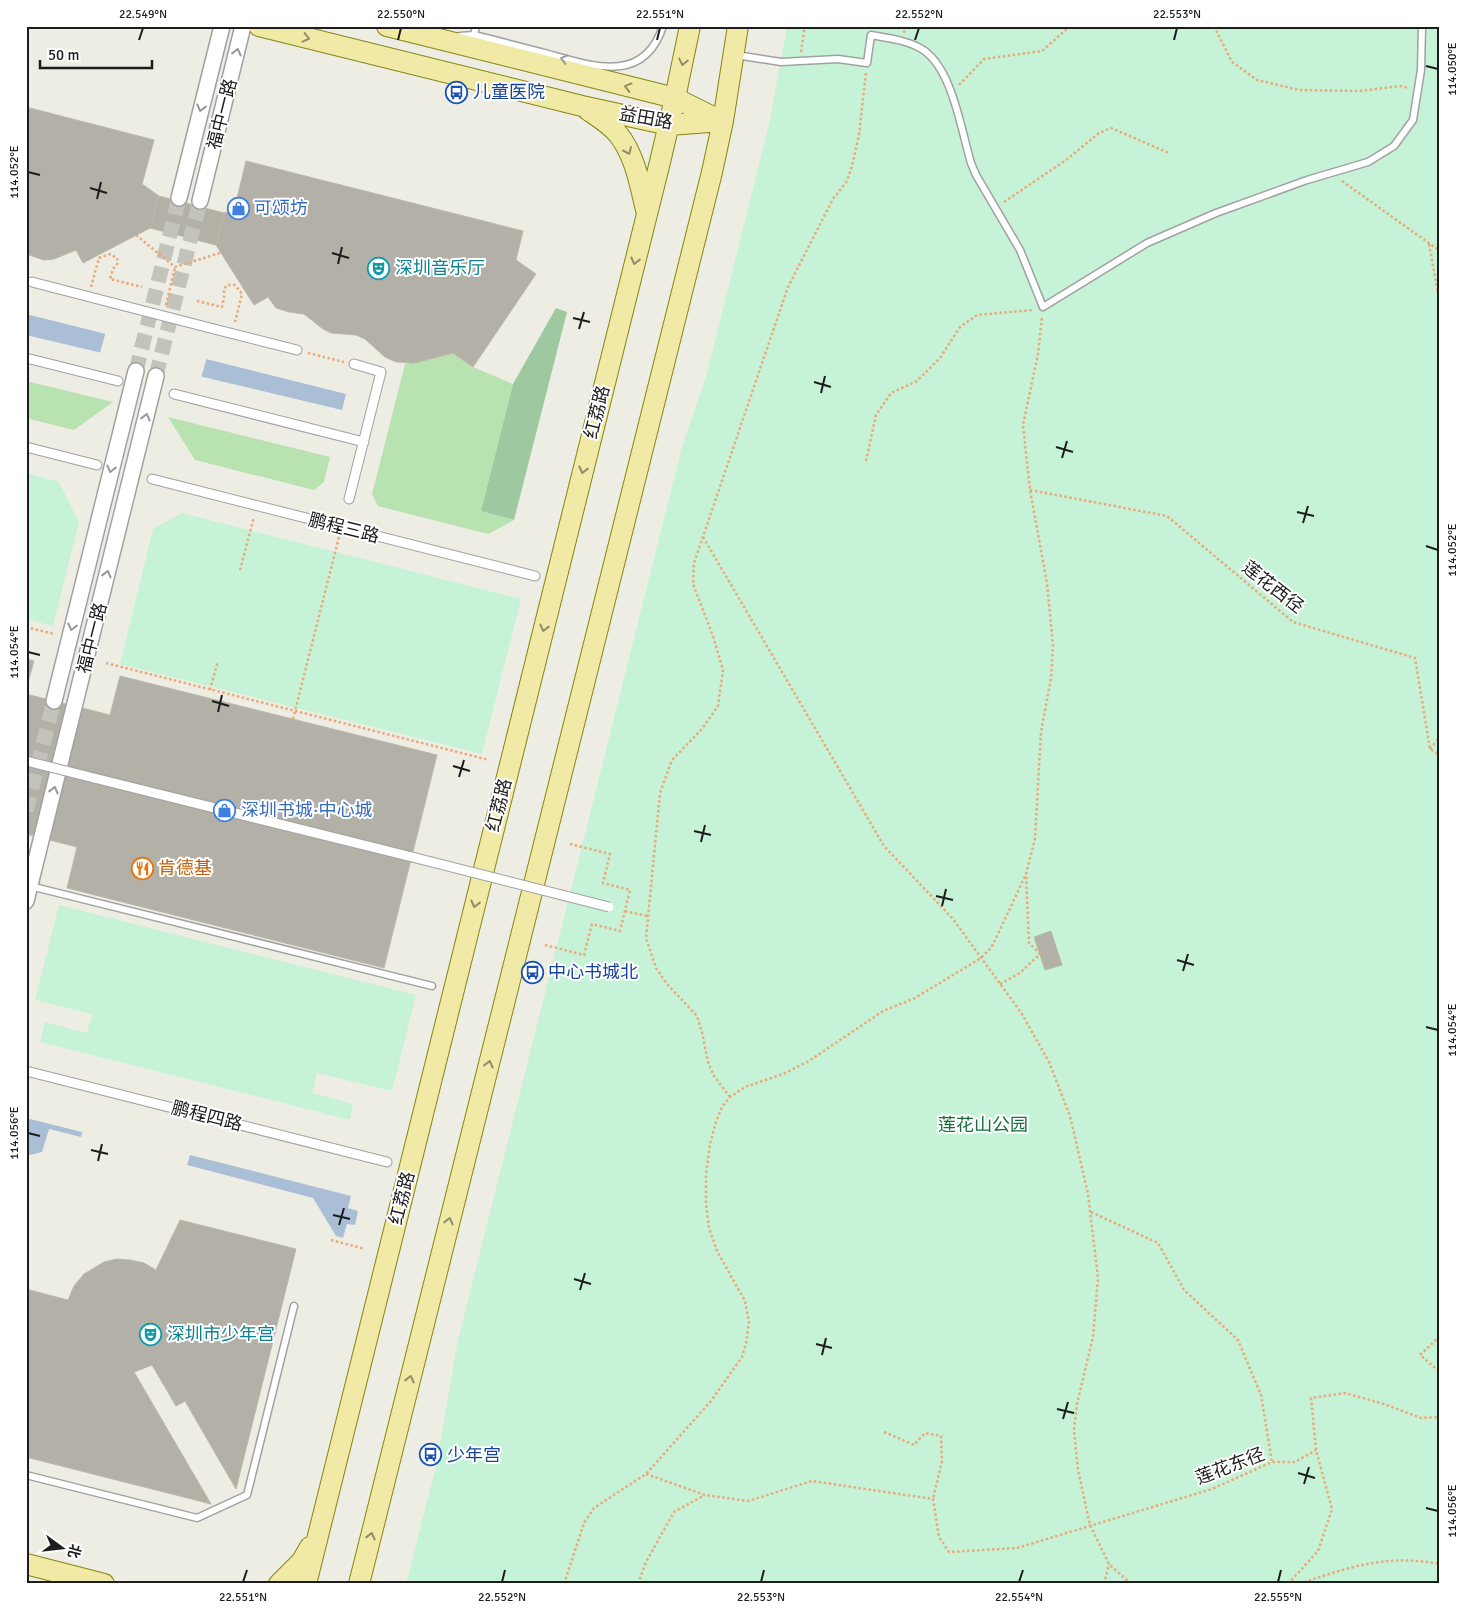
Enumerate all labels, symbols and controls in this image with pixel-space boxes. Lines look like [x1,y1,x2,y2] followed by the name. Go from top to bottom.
[119,7,167,22] text: 22.549°N
[377,7,425,22] text: 22.550°N
[636,7,684,22] text: 22.551°N
[895,7,943,22] text: 22.552°N
[1153,7,1201,22] text: 22.553°N
[302,32,311,43] one-way arrow
[40,38,152,70] scale bar
[1445,42,1460,96] text: 114.050°E
[48,46,79,64] text: 50 m
[231,47,242,56] one-way arrow
[561,54,569,64] one-way arrow
[678,58,689,67] one-way arrow
[203,76,241,152] street label: 福中一路
[445,80,469,104] bus stop icon: 儿童医院
[473,81,545,103] place label: 儿童医院
[625,82,633,92] one-way arrow
[618,102,674,134] street label: 益田路
[197,103,207,111] one-way arrow
[7,145,22,199] text: 114.052°E
[622,146,633,155] one-way arrow
[226,196,250,220] shop icon: 可颂坊
[254,197,308,219] place label: 可颂坊
[367,256,391,280] theatre icon: 深圳音乐厅
[395,257,485,279] place label: 深圳音乐厅
[630,257,641,266] one-way arrow
[580,383,614,441] street label: 红荔路
[140,412,151,421] one-way arrow
[106,464,117,473] one-way arrow
[578,466,589,475] one-way arrow
[306,509,382,547] street label: 鹏程三路
[1445,523,1460,577] text: 114.052°E
[1238,556,1308,618] street label: 莲花西径
[101,570,112,579] one-way arrow
[73,600,111,676] street label: 福中一路
[67,622,78,631] one-way arrow
[539,623,549,631] one-way arrow
[7,625,22,679] text: 114.054°E
[482,776,516,834] street label: 红荔路
[48,786,59,795] one-way arrow
[213,798,237,822] shop icon: 深圳书城·中心城
[241,799,372,821] place label: 深圳书城·中心城
[130,856,154,880] restaurant icon: 肯德基
[158,857,212,879] place label: 肯德基
[470,900,481,909] one-way arrow
[520,960,544,984] bus stop icon: 中心书城北
[548,961,638,983] place label: 中心书城北
[1445,1003,1460,1057] text: 114.054°E
[483,1059,494,1068] one-way arrow
[169,1097,245,1135] street label: 鹏程四路
[7,1106,22,1160] text: 114.056°E
[938,1114,1028,1136] park label: 莲花山公园
[385,1169,419,1227] street label: 红荔路
[444,1218,454,1226] one-way arrow
[139,1322,163,1346] theatre icon: 深圳市少年宫
[167,1323,275,1345] place label: 深圳市少年宫
[404,1374,415,1383] one-way arrow
[419,1443,443,1467] bus stop icon: 少年宫
[1192,1443,1268,1489] street label: 莲花东径
[447,1444,501,1466] place label: 少年宫
[1445,1484,1460,1538] text: 114.056°E
[38,1522,88,1572] north arrow
[365,1533,375,1541] one-way arrow
[64,1542,84,1560] text: 北
[219,1590,267,1605] text: 22.551°N
[478,1590,526,1605] text: 22.552°N
[737,1590,785,1605] text: 22.553°N
[995,1590,1043,1605] text: 22.554°N
[1254,1590,1302,1605] text: 22.555°N

